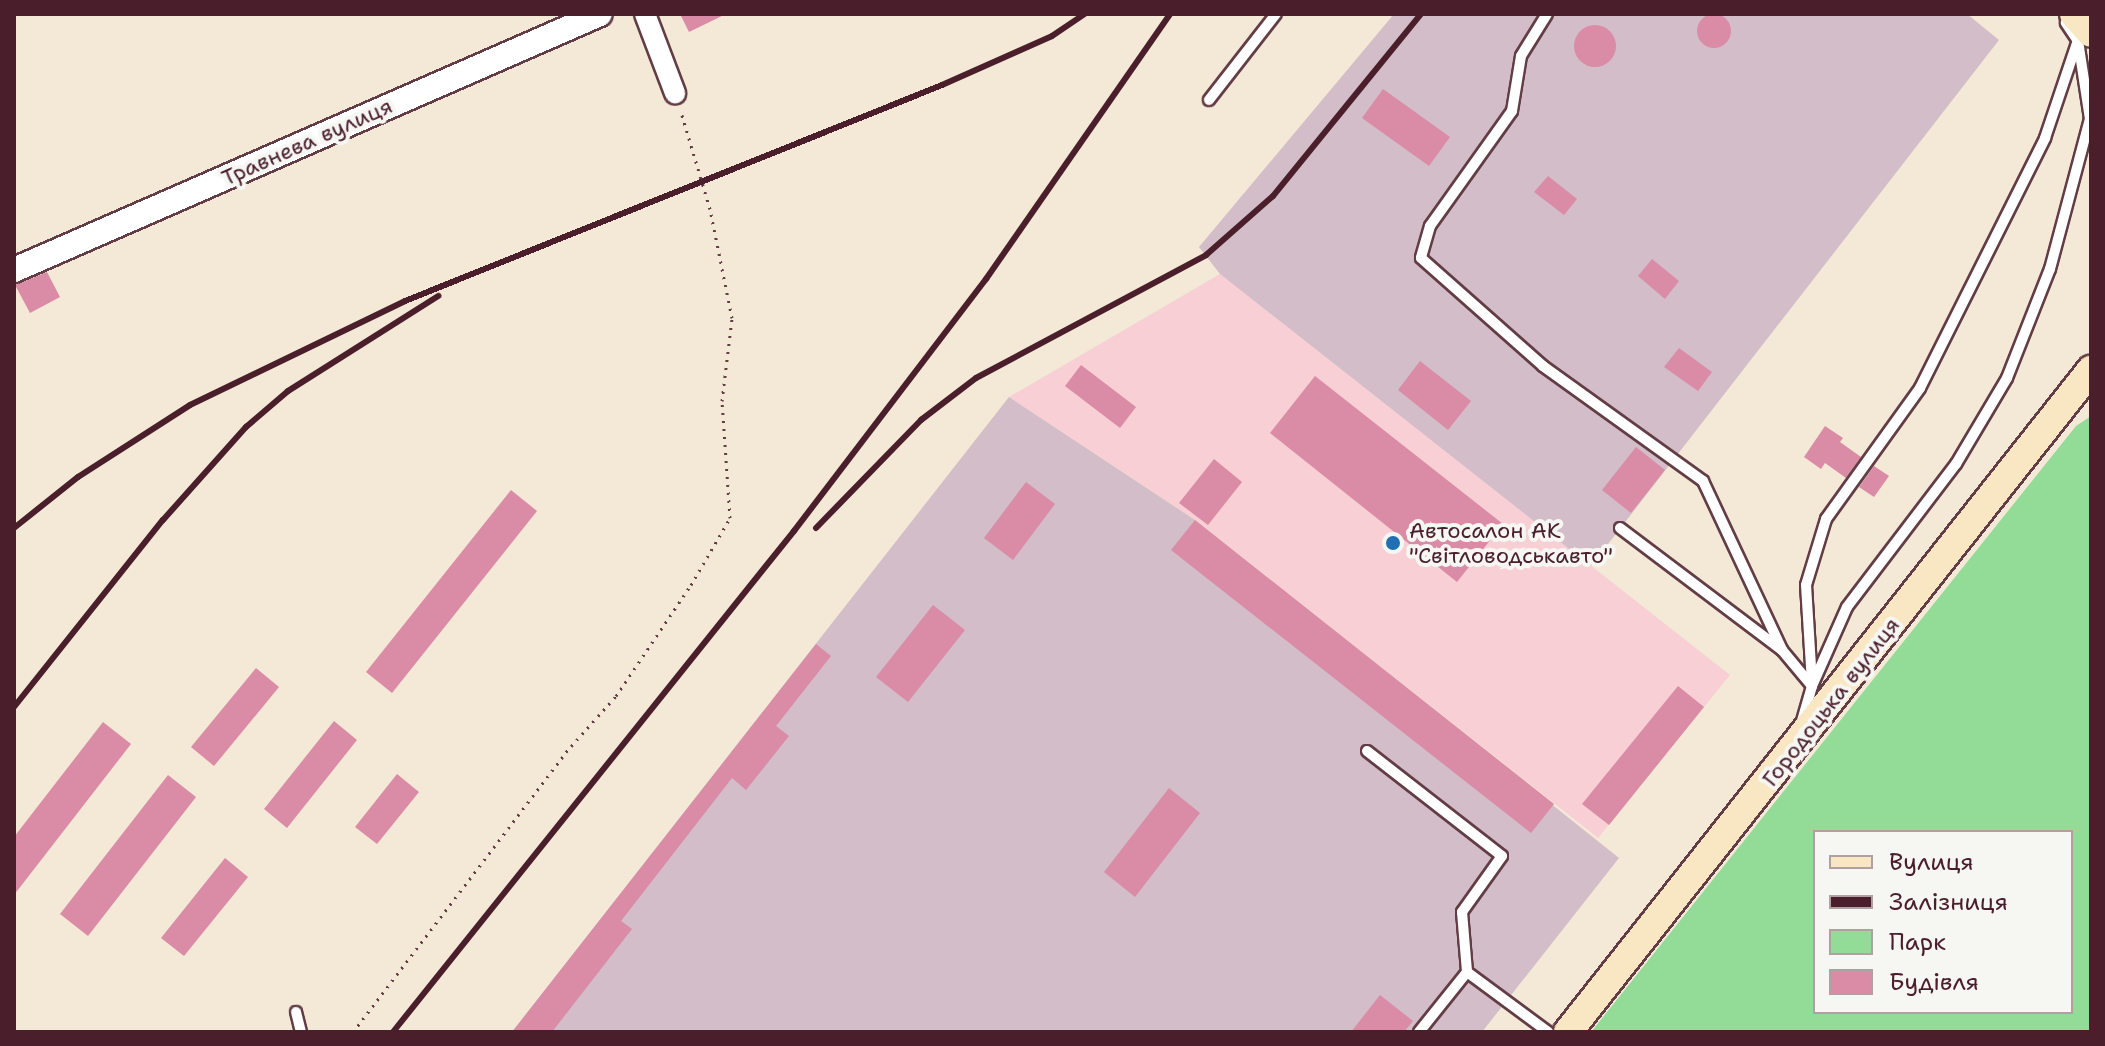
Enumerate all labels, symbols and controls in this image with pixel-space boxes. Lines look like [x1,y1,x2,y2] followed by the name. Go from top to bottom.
[218,93,396,191] street label: Травнева вулиця
[1409,517,1613,568] place label: Автосалон АК "Світловодськавто"
[1384,534,1402,552] marker: Автосалон АК "Світловодськавто"
[1757,612,1905,792] street label: Городоцька вулиця
[1813,830,2073,1014] legend
[1889,846,1974,878] text: Вулиця
[1889,886,2008,918] text: Залізниця
[1889,926,1946,958] text: Парк
[1889,966,1979,998] text: Будівля

